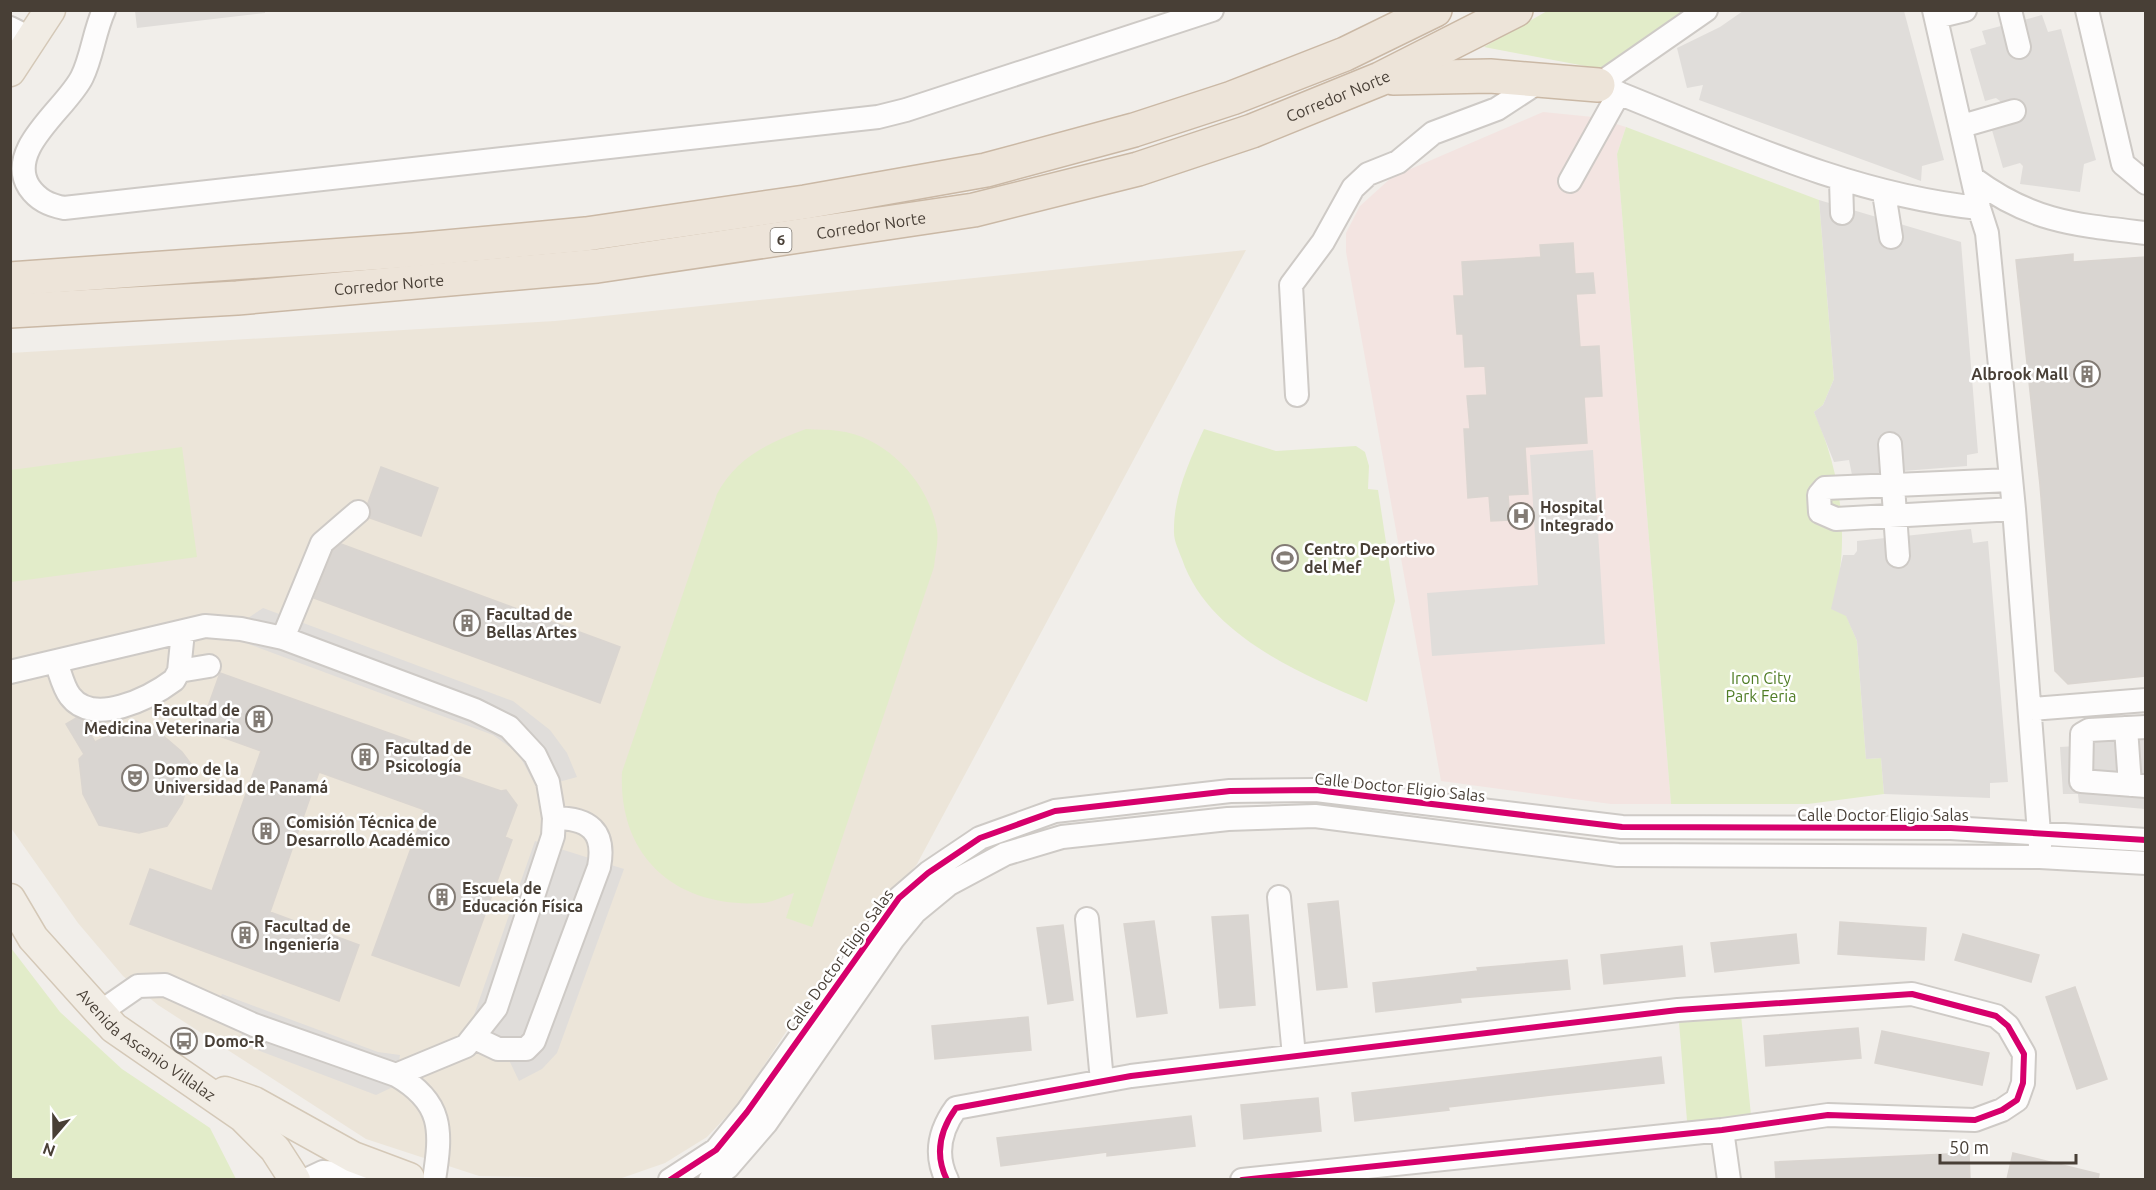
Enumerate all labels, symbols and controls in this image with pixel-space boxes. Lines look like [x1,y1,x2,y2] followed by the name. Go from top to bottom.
[1283,66,1393,125] street label: Corredor Norte
[815,208,927,242] street label: Corredor Norte
[770,228,792,252] road number: 6
[333,271,445,298] street label: Corredor Norte
[2072,359,2102,389] building icon: Albrook Mall
[1971,365,2068,383] place label: Albrook Mall
[1540,498,1614,534] place label: Hospital Integrado
[1506,501,1536,531] hospital icon: Hospital Integrado
[1304,540,1435,576] place label: Centro Deportivo del Mef
[1270,543,1300,573] sports icon: Centro Deportivo del Mef
[486,605,577,641] place label: Facultad de Bellas Artes
[452,608,482,638] building icon: Facultad de Bellas Artes
[1726,669,1796,705] park label: Iron City Park Feria
[84,701,240,737] place label: Facultad de Medicina Veterinaria
[244,704,274,734] building icon: Facultad de Medicina Veterinaria
[385,739,472,775] place label: Facultad de Psicología
[350,742,380,772] building icon: Facultad de Psicología
[154,760,328,796] place label: Domo de la Universidad de Panamá
[120,763,150,793] theatre icon: Domo de la Universidad de Panamá
[1314,769,1486,805] street label: Calle Doctor Eligio Salas
[1797,806,1969,824] street label: Calle Doctor Eligio Salas
[286,813,450,849] place label: Comisión Técnica de Desarrollo Académico
[251,816,281,846] building icon: Comisión Técnica de Desarrollo Académico
[462,879,583,915] place label: Escuela de Educación Física
[427,882,457,912] building icon: Escuela de Educación Física
[781,885,897,1035] street label: Calle Doctor Eligio Salas
[264,917,351,953] place label: Facultad de Ingeniería
[230,920,260,950] building icon: Facultad de Ingeniería
[74,985,219,1104] street label: Avenida Ascanio Villalaz
[169,1026,199,1056] bus stop icon: Domo-R
[204,1032,265,1050] place label: Domo-R
[24,1106,84,1166] north arrow
[1940,1127,2076,1165] scale bar
[1949,1137,1989,1157] text: 50 m
[40,1140,58,1161] text: N

